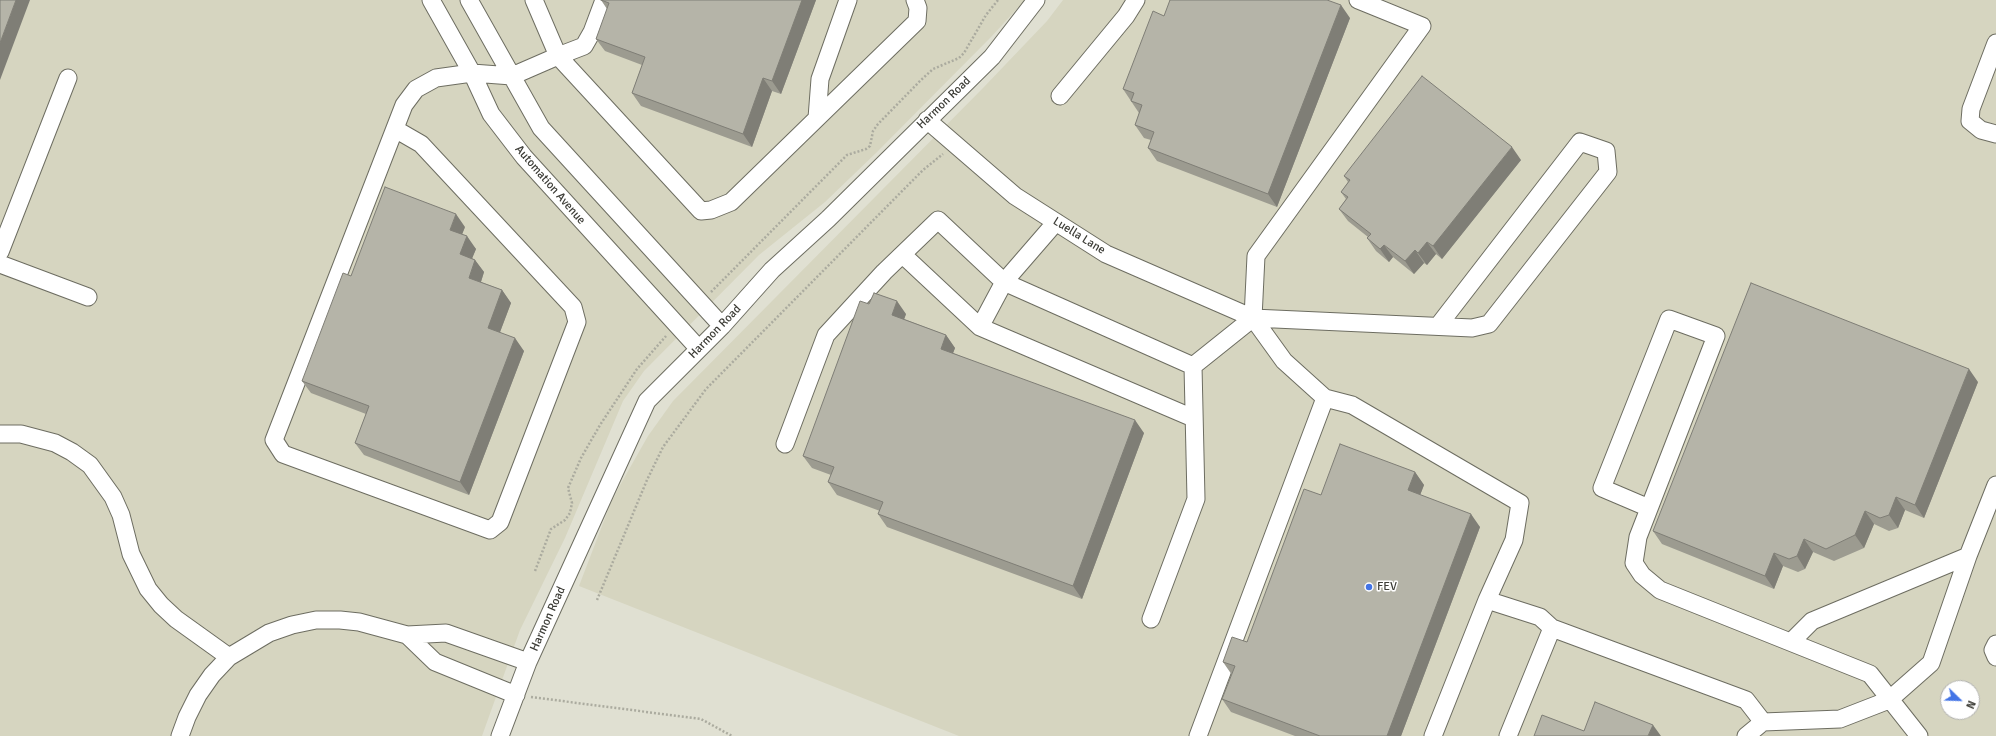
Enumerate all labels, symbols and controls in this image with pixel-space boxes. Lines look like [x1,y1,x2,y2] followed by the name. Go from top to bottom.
[914,74,974,132] street label: Harmon Road
[512,142,588,228] street label: Automation Avenue
[1050,214,1108,258] street label: Luella Lane
[686,302,744,362] street label: Harmon Road
[1377,580,1397,594] place label: FEV
[1364,582,1374,592] marker: FEV
[527,584,569,654] street label: Harmon Road
[1940,680,1980,720] north arrow
[1963,698,1978,711] text: N

